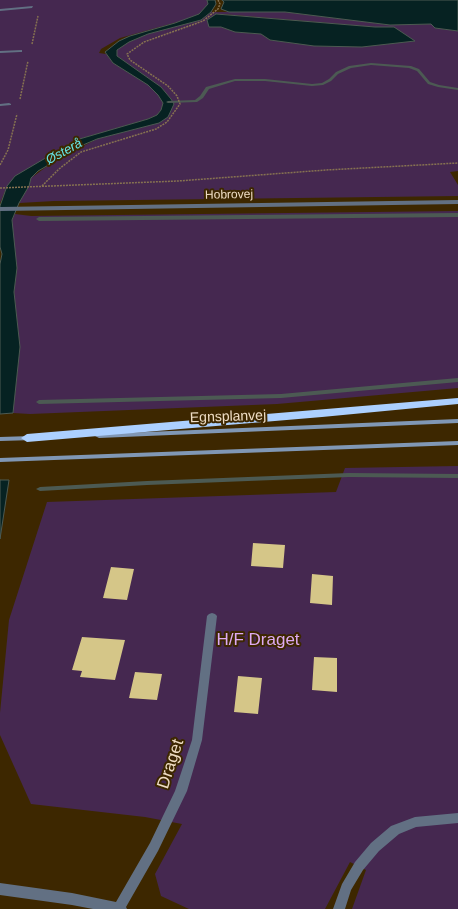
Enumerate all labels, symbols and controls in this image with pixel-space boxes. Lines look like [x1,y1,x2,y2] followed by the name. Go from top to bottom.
[43,136,85,168] water label: Østerå
[205,187,253,203] street label: Hobrovej
[190,407,266,427] street label: Egnsplanvej
[216,630,300,650] park label: H/F Draget
[153,737,189,791] street label: Draget

